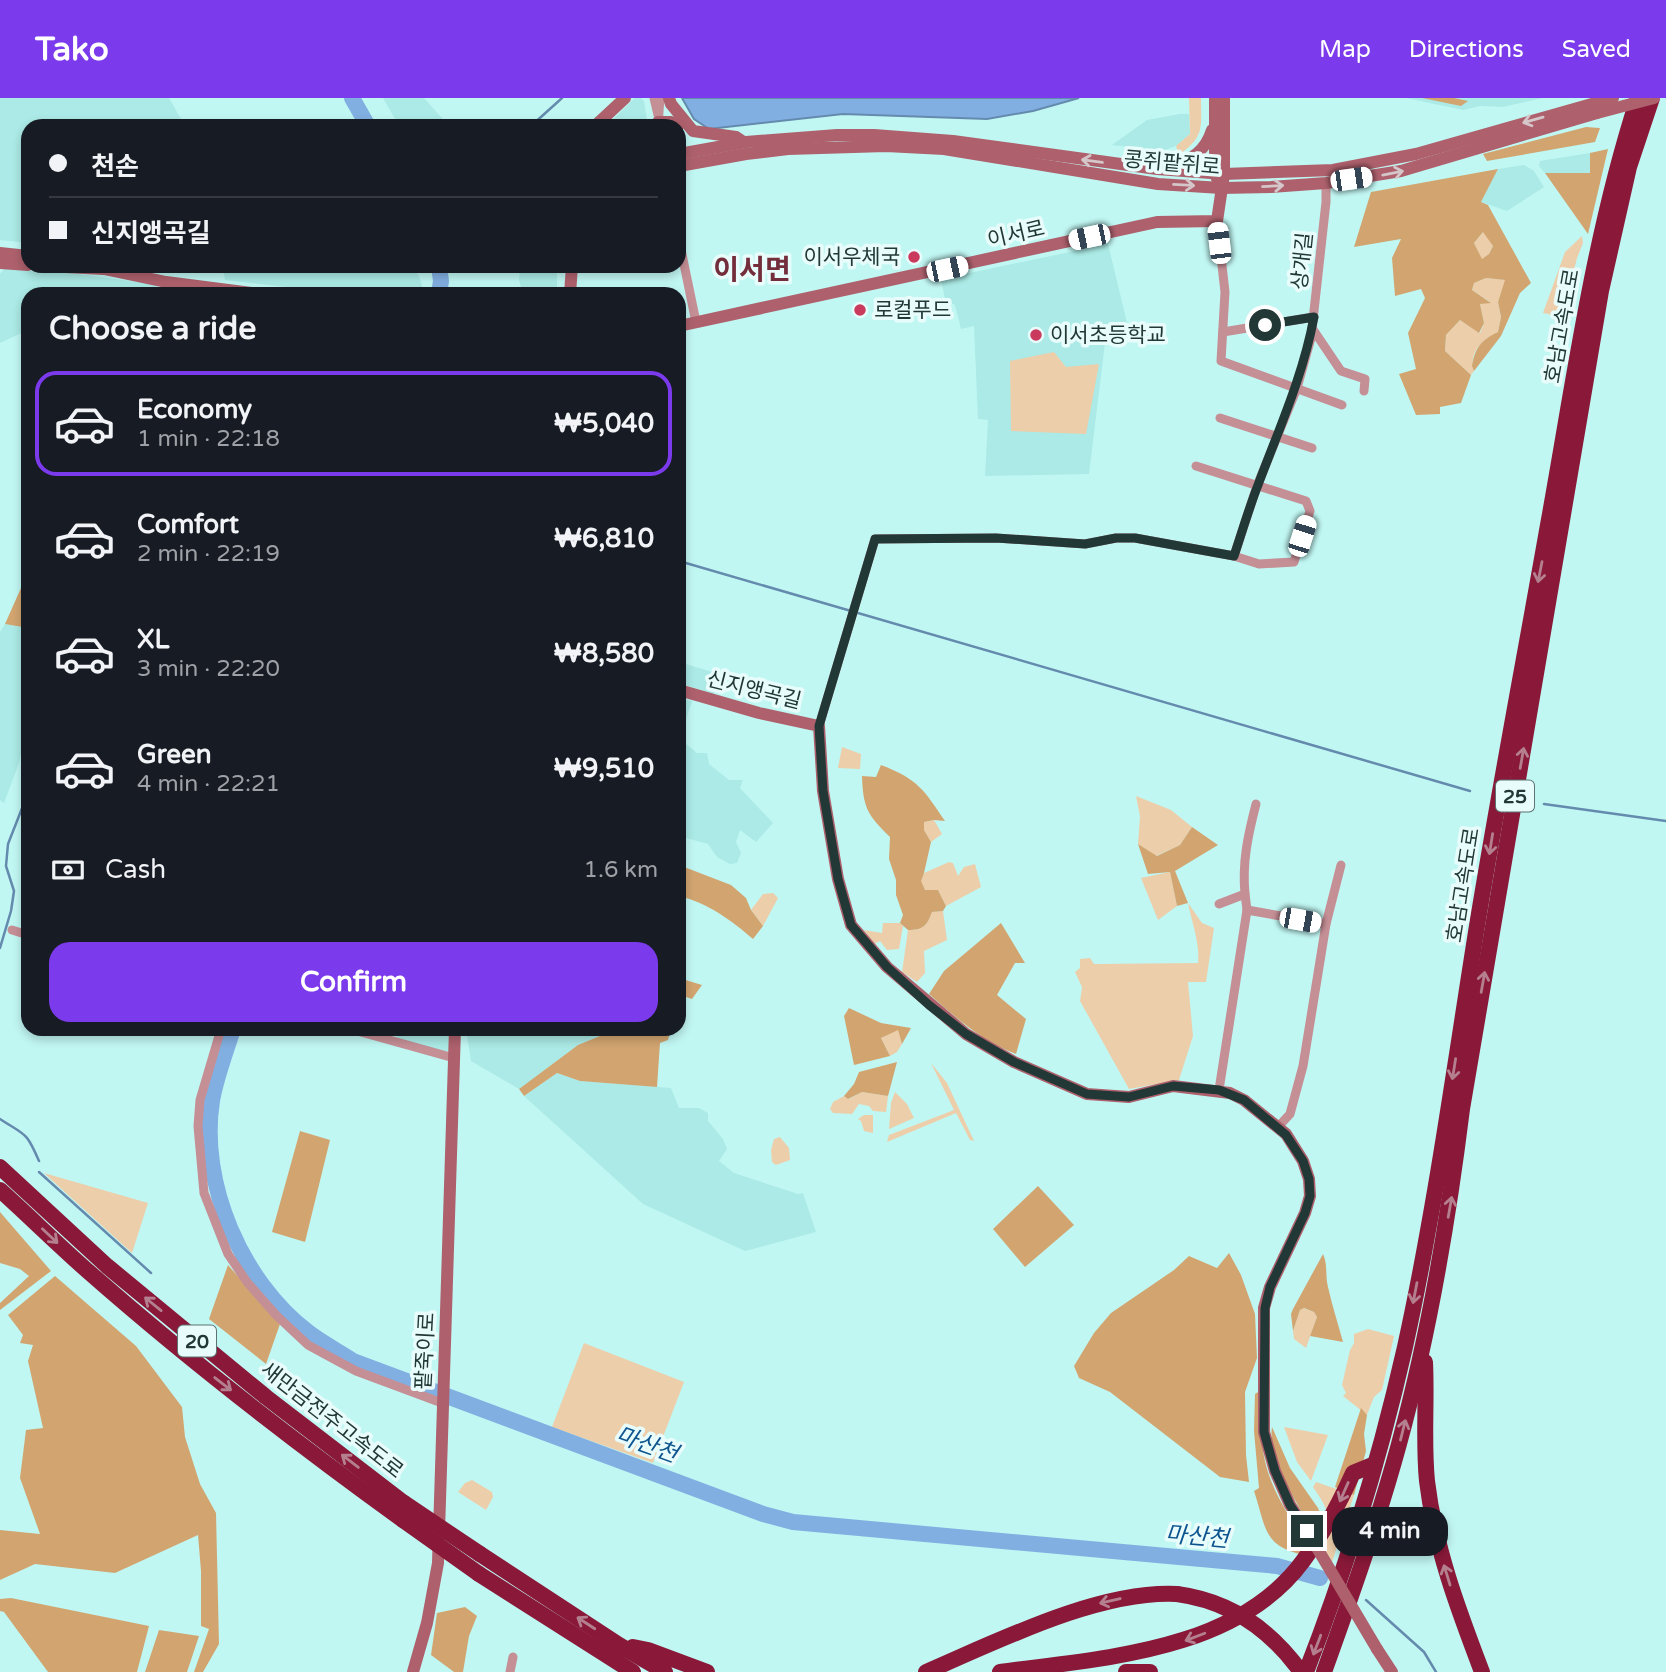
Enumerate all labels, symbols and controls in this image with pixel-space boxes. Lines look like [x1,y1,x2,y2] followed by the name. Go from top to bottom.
[35,30,109,69] text: Tako
[1319,35,1371,64] text: Map
[1409,35,1524,64] text: Directions
[1562,35,1631,64] text: Saved
[1522,114,1545,127] one-way arrow
[1123,147,1221,180] street label: 콩쥐팥쥐로
[91,151,139,182] text: 천손
[1081,154,1104,167] one-way arrow
[1381,165,1404,179] one-way arrow
[1329,166,1374,192] car
[1172,179,1195,192] one-way arrow
[1261,180,1284,193] one-way arrow
[985,216,1047,253] street label: 이서로
[91,218,211,249] text: 신지앵곡길
[1207,221,1232,265] car
[1067,222,1112,252] car
[1287,231,1318,291] street label: 상개길
[803,245,900,270] place label: 이서우체국
[906,249,922,265] marker: 이서우체국
[713,253,791,287] district label: 이서면
[925,254,970,284] car
[1540,267,1585,385] street label: 호남고속도로
[874,298,951,323] place label: 로컬푸드
[852,302,868,318] marker: 로컬푸드
[1249,309,1281,341] route start
[49,310,256,348] text: Choose a ride
[1050,323,1166,348] place label: 이서초등학교
[1028,327,1044,343] marker: 이서초등학교
[53,392,116,455] icon: car
[137,394,252,425] text: Economy
[554,408,654,439] text: ₩5,040
[137,425,280,453] text: 1 min · 22:18
[53,507,116,570] icon: car
[137,509,239,540] text: Comfort
[1286,513,1319,559] car
[554,523,654,554] text: ₩6,810
[137,540,280,568] text: 2 min · 22:19
[1532,560,1546,583] one-way arrow
[53,622,116,685] icon: car
[137,624,169,655] text: XL
[554,638,654,669] text: ₩8,580
[137,655,280,683] text: 3 min · 22:20
[704,667,804,714] street label: 신지앵곡길
[53,737,116,800] icon: car
[137,739,212,770] text: Green
[1516,747,1529,770] one-way arrow
[554,753,654,784] text: ₩9,510
[137,770,280,798] text: 4 min · 22:21
[1496,780,1534,811] road number: 25
[1442,826,1485,944] street label: 호남고속도로
[1484,832,1497,855] one-way arrow
[49,851,87,889] icon: cash
[105,854,166,885] text: Cash
[584,856,658,884] text: 1.6 km
[1278,906,1323,934] car
[49,942,658,1022] button: Confirm
[1477,971,1490,994] one-way arrow
[1447,1057,1460,1080] one-way arrow
[1444,1196,1457,1219] one-way arrow
[41,1228,58,1245] one-way arrow
[1408,1281,1421,1304] one-way arrow
[144,1297,162,1312] one-way arrow
[411,1312,440,1390] street label: 팥죽이로
[178,1326,216,1357] road number: 20
[255,1357,408,1484] street label: 새만금전주고속도로
[213,1376,232,1391] one-way arrow
[1397,1419,1410,1442] one-way arrow
[612,1421,684,1470] water label: 마산천
[341,1454,360,1469] one-way arrow
[1337,1480,1350,1502] one-way arrow
[1332,1506,1447,1556] callout: 4 min
[1291,1515,1323,1547] route end
[1359,1517,1421,1545] text: 4 min
[1164,1520,1233,1554] water label: 마산천
[1439,1564,1452,1586] one-way arrow
[1099,1595,1122,1609] one-way arrow
[577,1616,596,1631] one-way arrow
[1185,1631,1207,1644] one-way arrow
[1309,1634,1322,1656] one-way arrow

